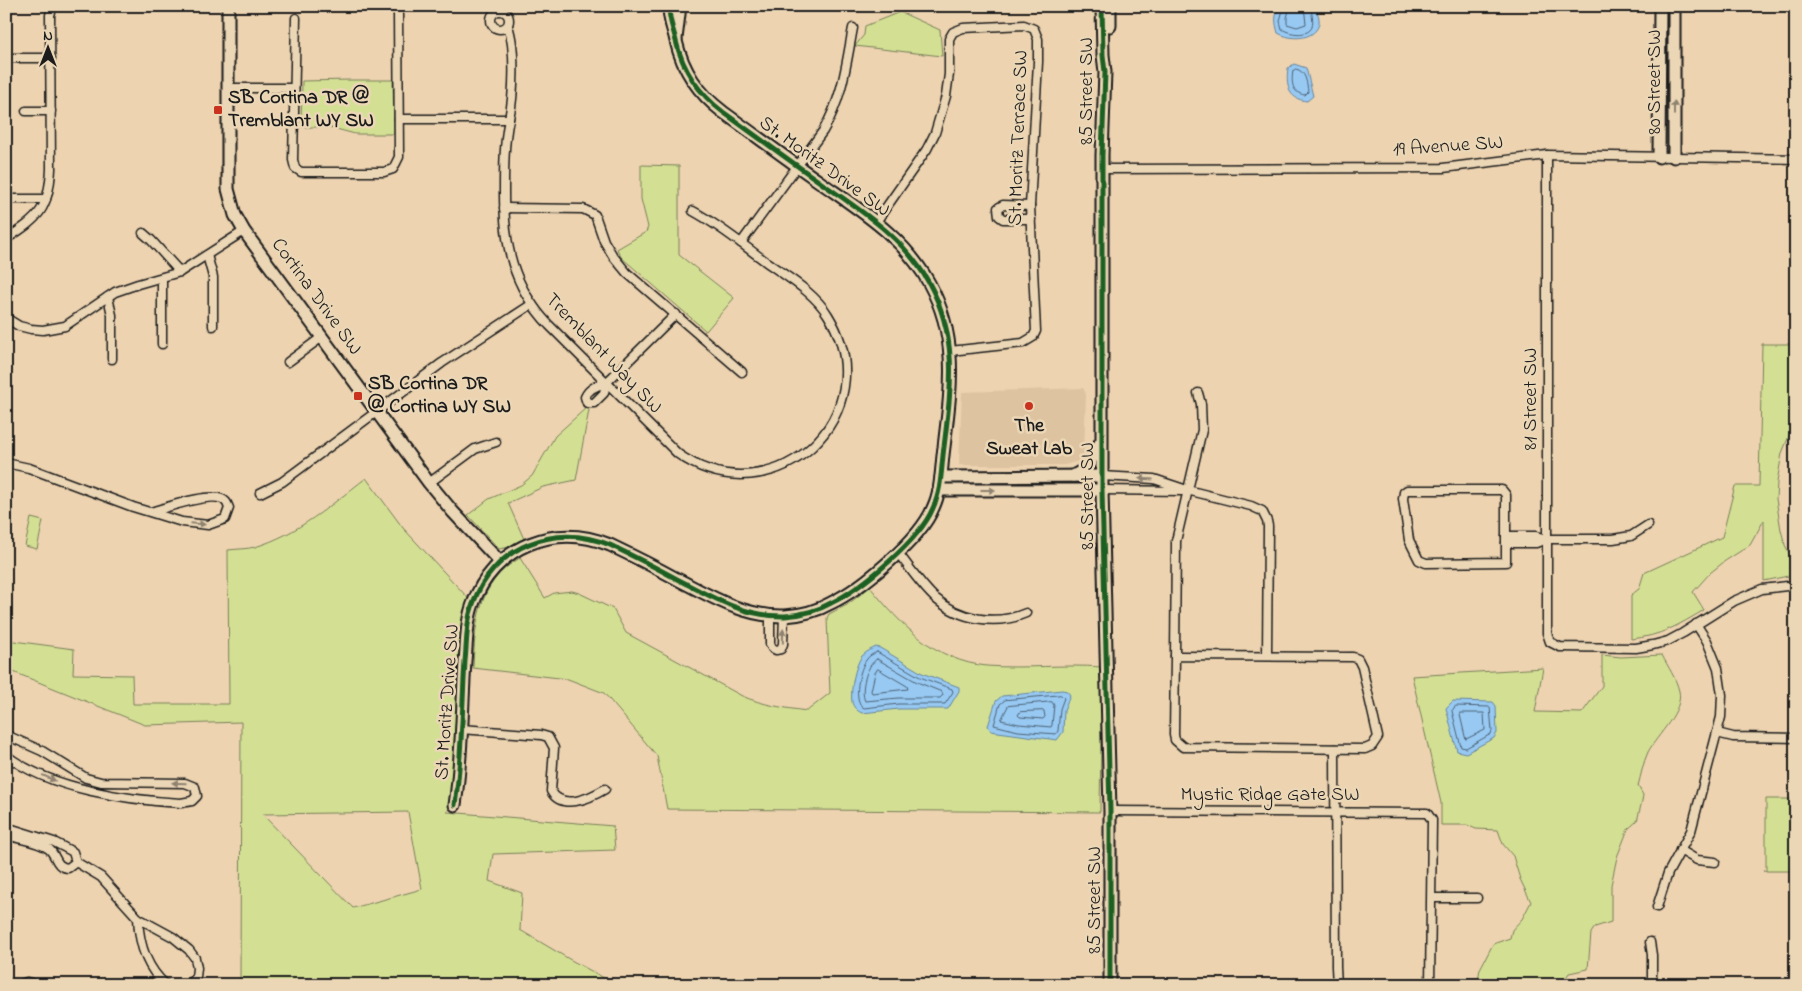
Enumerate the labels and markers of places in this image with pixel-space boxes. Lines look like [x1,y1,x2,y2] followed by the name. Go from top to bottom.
[228,84,374,136] place label: SB Cortina DR @ Tremblant WY SW
[212,104,224,116] marker: SB Cortina DR @ Tremblant WY SW
[368,370,511,422] place label: SB Cortina DR @ Cortina WY SW
[352,390,364,402] marker: SB Cortina DR @ Cortina WY SW
[1023,400,1035,412] marker: The Sweat Lab
[986,412,1073,464] place label: The Sweat Lab

